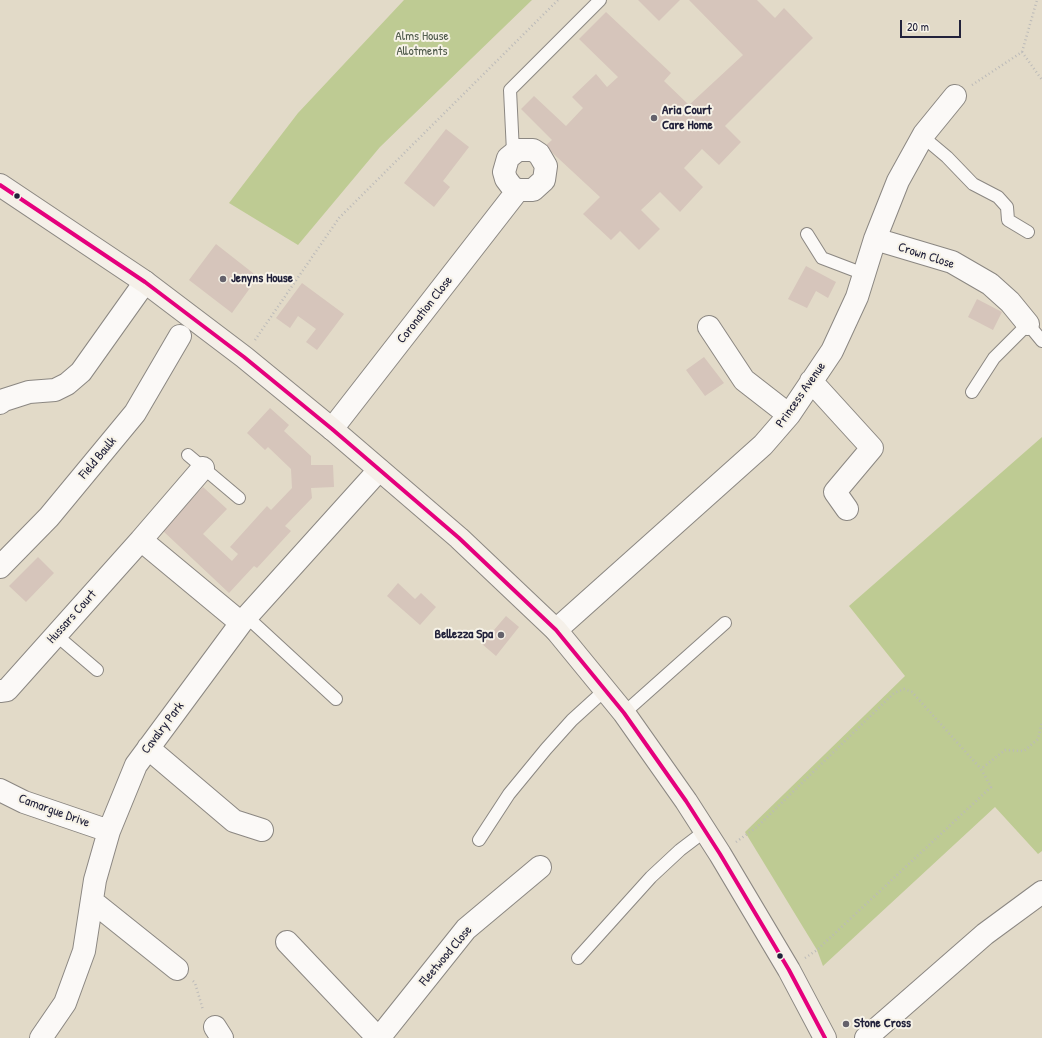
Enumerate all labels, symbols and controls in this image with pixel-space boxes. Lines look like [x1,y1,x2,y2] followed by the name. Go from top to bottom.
[902,12,963,38] scale bar
[907,18,929,35] text: 20 m
[395,29,449,60] park label: Alms House Allotments
[662,103,713,134] place label: Aria Court Care Home
[649,113,659,123] marker: Aria Court Care Home
[12,191,22,201] unlabelled marker
[896,240,956,272] street label: Crown Close
[231,271,293,287] place label: Jenyns House
[394,273,456,347] street label: Coronation Close
[218,274,228,284] marker: Jenyns House
[773,359,829,431] street label: Princess Avenue
[76,434,120,482] street label: Field Baulk
[44,587,100,647] street label: Hussars Court
[435,627,493,643] place label: Bellezza Spa
[496,630,506,640] marker: Bellezza Spa
[138,699,188,757] street label: Cavalry Park
[16,791,92,831] street label: Camargue Drive
[416,923,476,989] street label: Fleetwood Close
[775,951,785,961] unlabelled marker
[854,1016,911,1032] place label: Stone Cross
[841,1019,851,1029] marker: Stone Cross

